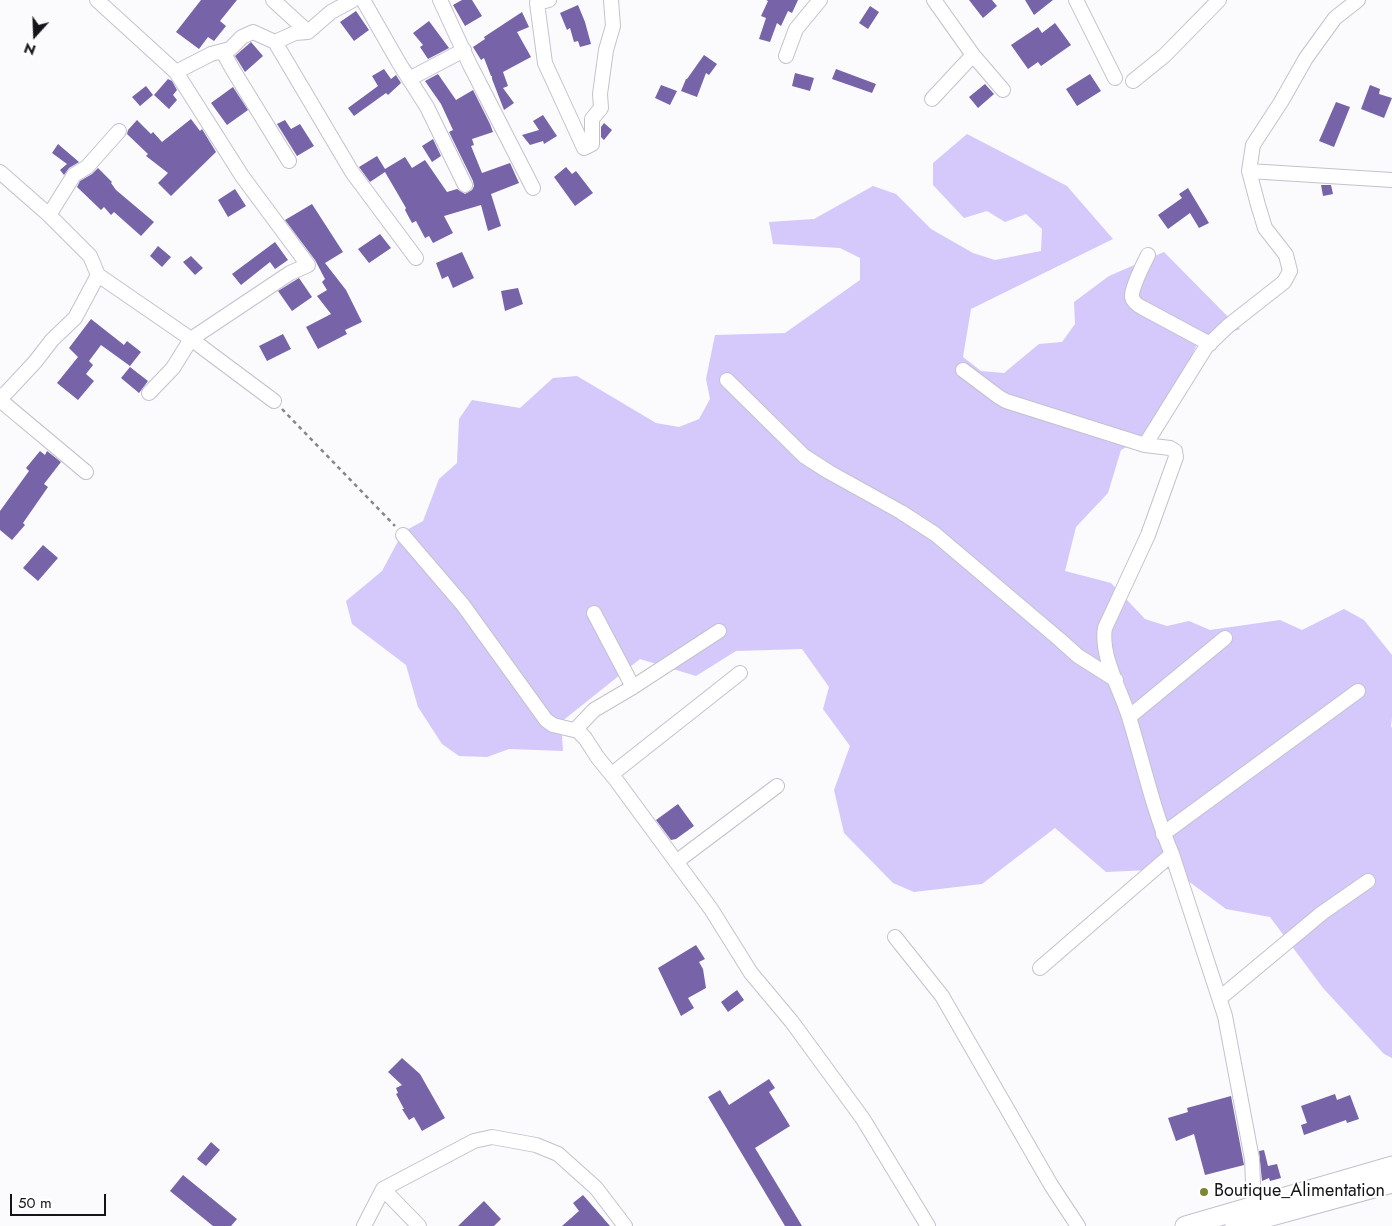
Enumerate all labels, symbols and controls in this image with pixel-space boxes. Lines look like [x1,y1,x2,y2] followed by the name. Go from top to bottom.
[10,10,60,60] north arrow
[21,38,39,60] text: N
[1214,1181,1385,1203] place label: Boutique_Alimentation
[12,1184,109,1216] scale bar
[1198,1186,1210,1198] marker: Boutique_Alimentation
[18,1192,52,1214] text: 50 m

